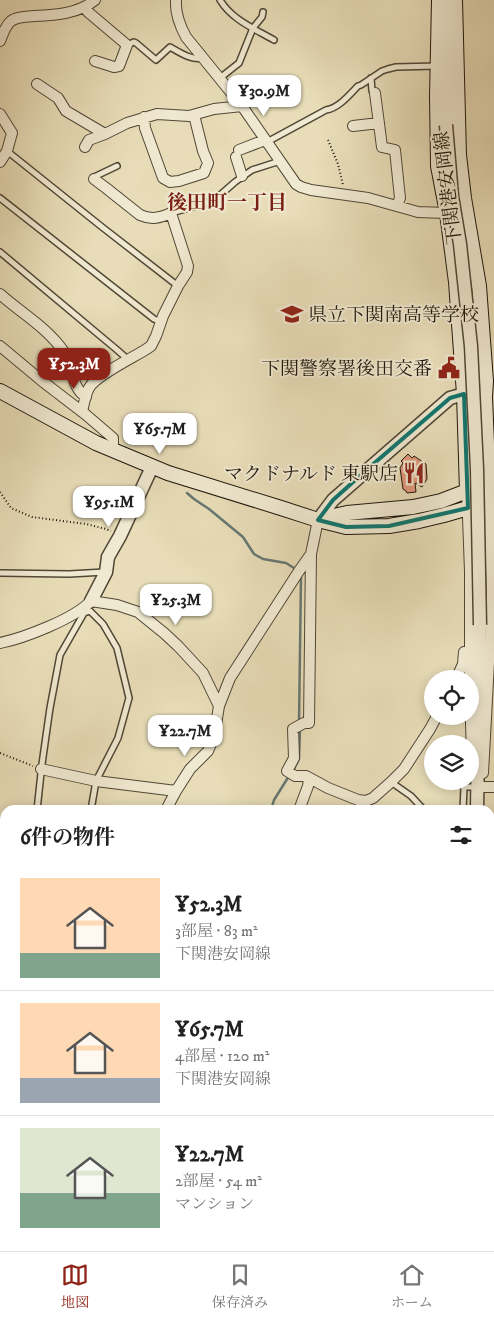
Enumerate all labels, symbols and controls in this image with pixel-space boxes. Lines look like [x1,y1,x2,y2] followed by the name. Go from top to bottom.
[223,74,305,117] pin: ¥30.9M
[238,81,290,101] text: ¥30.9M
[430,130,467,246] street label: 下関港安岡線
[167,191,287,216] district label: 後田町一丁目
[279,301,305,327] school or university icon: 県立下関南高等学校
[308,304,479,327] place label: 県立下関南高等学校
[33,348,115,390] pin: ¥52.3M
[48,354,100,374] text: ¥52.3M
[436,355,462,381] public building icon: 下関警察署後田交番
[261,358,432,381] place label: 下関警察署後田交番
[119,412,201,455] pin: ¥65.7M
[134,419,186,439] text: ¥65.7M
[401,460,427,486] restaurant icon: マクドナルド 東駅店
[224,463,398,486] place label: マクドナルド 東駅店
[68,486,150,528] pin: ¥95.1M
[84,492,134,512] text: ¥95.1M
[135,584,217,626] pin: ¥25.3M
[151,590,201,610] text: ¥25.3M
[424,670,479,790] map controls
[424,670,479,725] button: locate
[144,714,226,757] pin: ¥22.7M
[159,721,211,741] text: ¥22.7M
[424,735,479,790] button: layers
[447,821,475,849] icon: filters
[20,825,115,851] text: 6件の物件
[175,892,242,918] text: ¥52.3M
[60,898,120,958] icon: home
[175,921,258,941] text: 3部屋 · 83 m²
[175,944,271,964] text: 下関港安岡線
[175,1017,244,1043] text: ¥65.7M
[60,1023,120,1083] icon: home
[175,1046,269,1066] text: 4部屋 · 120 m²
[175,1069,271,1089] text: 下関港安岡線
[175,1142,244,1168] text: ¥22.7M
[60,1148,120,1208] icon: home
[175,1171,262,1191] text: 2部屋 · 54 m²
[175,1194,254,1214] text: マンション
[61,1261,89,1312] tab: 地図
[212,1261,268,1312] tab: 保存済み
[391,1261,433,1312] tab: ホーム

